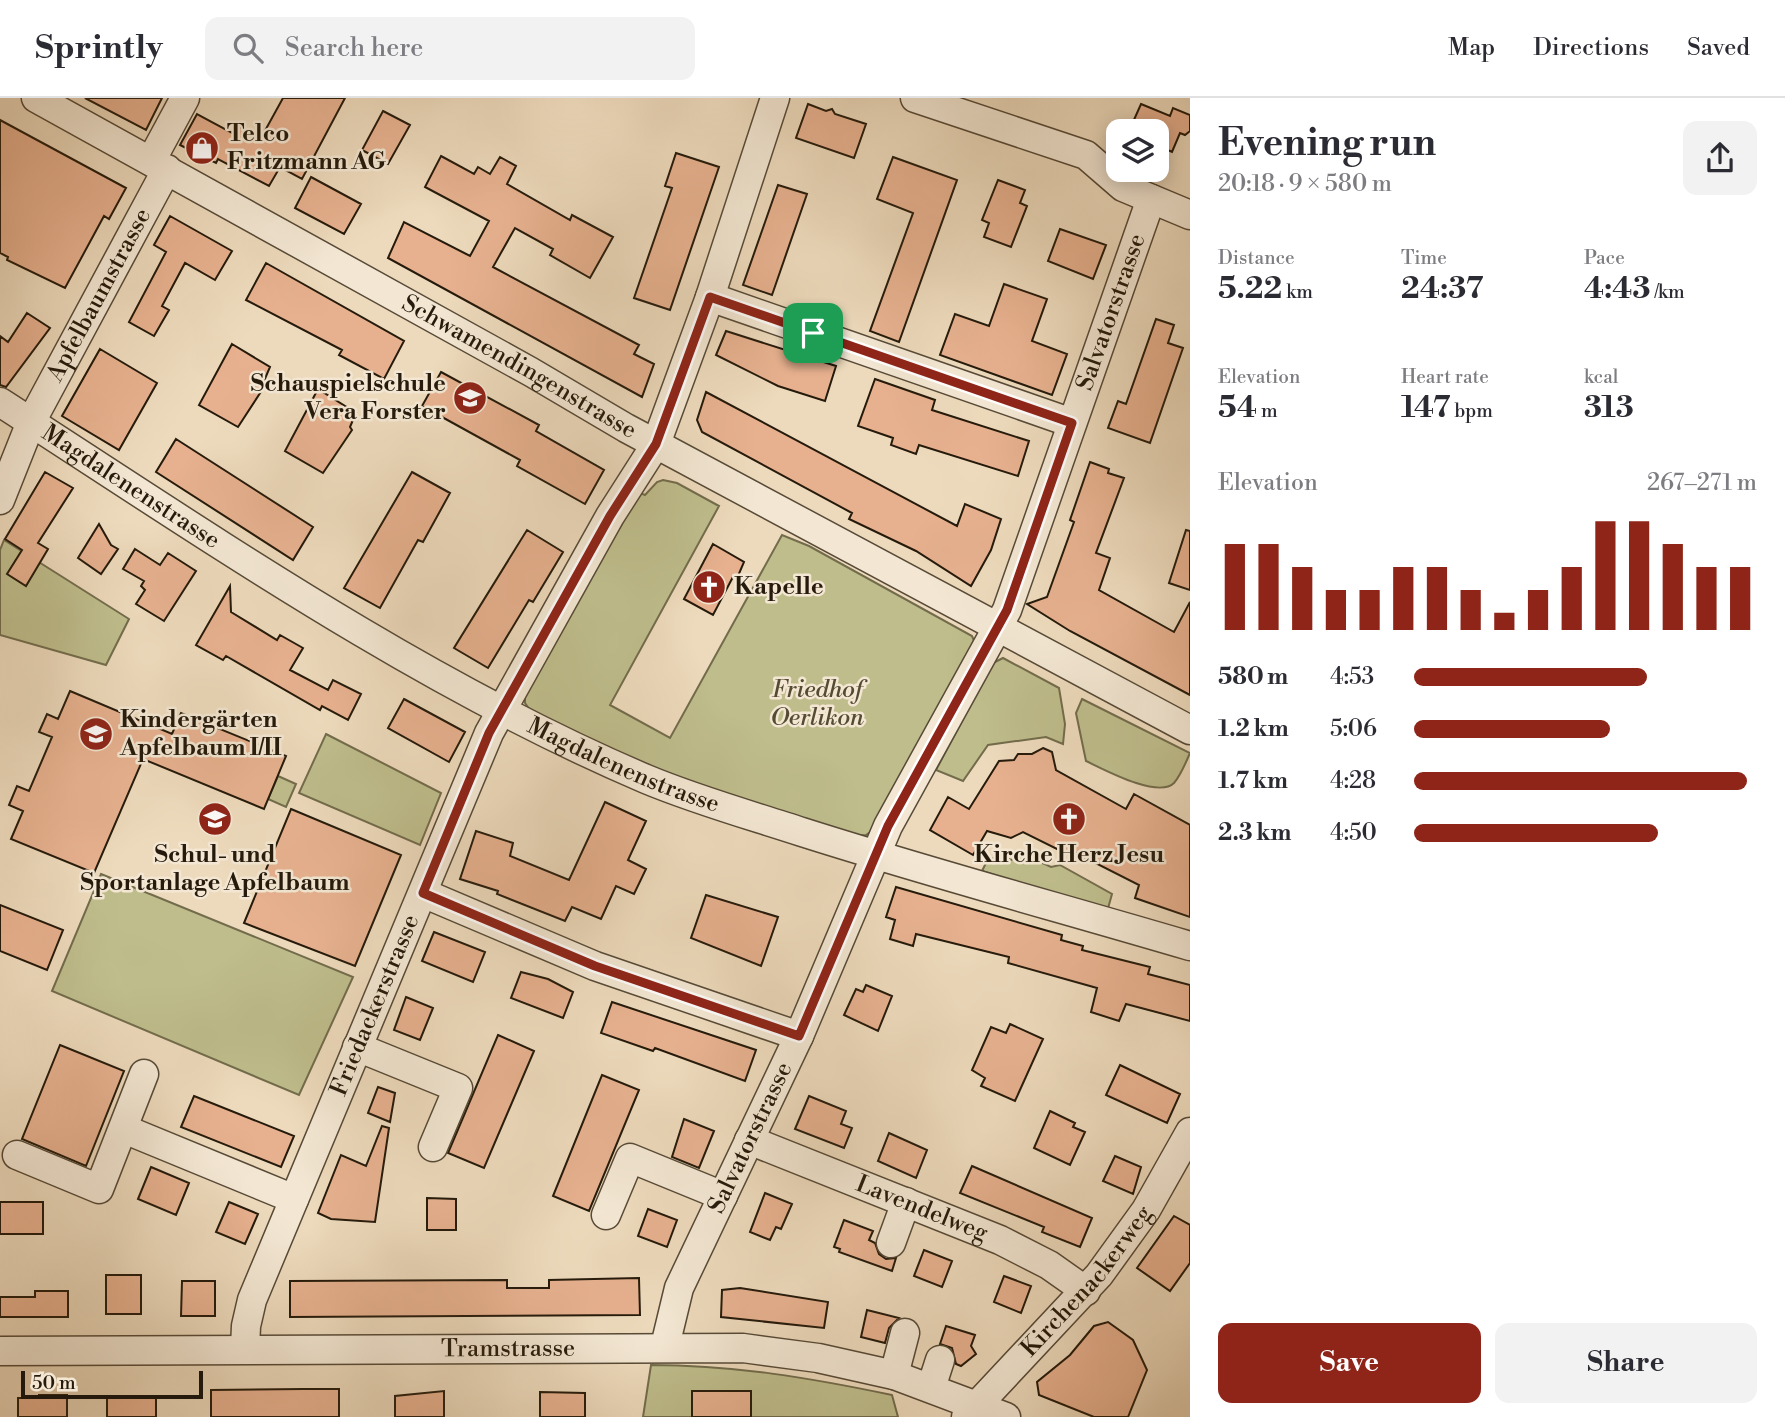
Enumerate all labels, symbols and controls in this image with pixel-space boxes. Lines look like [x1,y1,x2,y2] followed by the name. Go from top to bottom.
[205,17,695,80] search box
[35,28,163,69] text: Sprintly
[229,29,267,67] icon: search
[285,32,423,64] text: Search here
[1448,33,1495,63] text: Map
[1533,33,1649,63] text: Directions
[1687,33,1750,63] text: Saved
[227,119,386,177] place label: Telco Fritzmann AG
[1106,119,1169,182] map controls
[1106,119,1169,182] button: layers
[1218,120,1436,167] text: Evening run
[1683,121,1757,195] button: share
[183,129,221,167] shop icon: Telco Fritzmann AG
[1218,170,1392,198] text: 20:18 · 9 × 580 m
[40,203,158,388] street label: Apfelbaumstrasse
[1070,230,1153,395] street label: Salvatorstrasse
[1218,246,1295,270] text: Distance
[1401,246,1447,270] text: Time
[1584,246,1625,270] text: Pace
[1218,270,1282,308] text: 5.22
[1401,270,1483,308] text: 24:37
[1584,270,1650,308] text: 4:43
[1282,280,1313,304] text: km
[1650,280,1685,304] text: /km
[396,288,642,446] street label: Schwamendingenstrasse
[783,303,843,363] pin
[794,314,832,352] icon: arrive
[1218,365,1300,389] text: Elevation
[1401,365,1489,389] text: Heart rate
[1584,365,1618,389] text: kcal
[251,369,446,427] place label: Schauspielschule Vera Forster
[451,379,489,417] school or university icon: Schauspielschule Vera Forster
[1218,389,1257,427] text: 54
[1401,389,1451,427] text: 147
[1584,389,1634,427] text: 313
[1257,399,1278,423] text: m
[1451,399,1493,423] text: bpm
[36,418,226,556] street label: Magdalenenstrasse
[1218,469,1318,497] text: Elevation
[1647,469,1757,497] text: 267–271 m
[690,568,728,606] church icon: Kapelle
[734,572,824,602] place label: Kapelle
[1218,663,1288,691] text: 580 m
[1330,663,1374,691] text: 4:53
[770,675,868,733] park label: Friedhof Oerlikon
[119,705,282,763] place label: Kindergärten Apfelbaum I/II
[522,711,723,820] street label: Magdalenenstrasse
[77,715,115,753] school or university icon: Kindergärten Apfelbaum I/II
[1218,715,1289,743] text: 1.2 km
[1330,715,1377,743] text: 5:06
[1218,767,1288,795] text: 1.7 km
[1330,767,1376,795] text: 4:28
[196,800,234,838] school or university icon: Schul- und Sportanlage Apfelbaum
[1050,800,1088,838] church icon: Kirche Herz Jesu
[1218,819,1291,847] text: 2.3 km
[1330,819,1377,847] text: 4:50
[80,840,350,898] place label: Schul- und Sportanlage Apfelbaum
[974,840,1164,870] place label: Kirche Herz Jesu
[324,910,426,1101] street label: Friedackerstrasse
[702,1057,799,1218] street label: Salvatorstrasse
[851,1169,993,1249] street label: Lavendelweg
[1015,1199,1160,1363] street label: Kirchenackerweg
[1218,1323,1481,1403] button: Save
[1495,1323,1757,1403] button: Share
[441,1334,575,1364] street label: Tramstrasse
[21,1368,203,1400] scale bar
[32,1371,76,1395] text: 50 m

